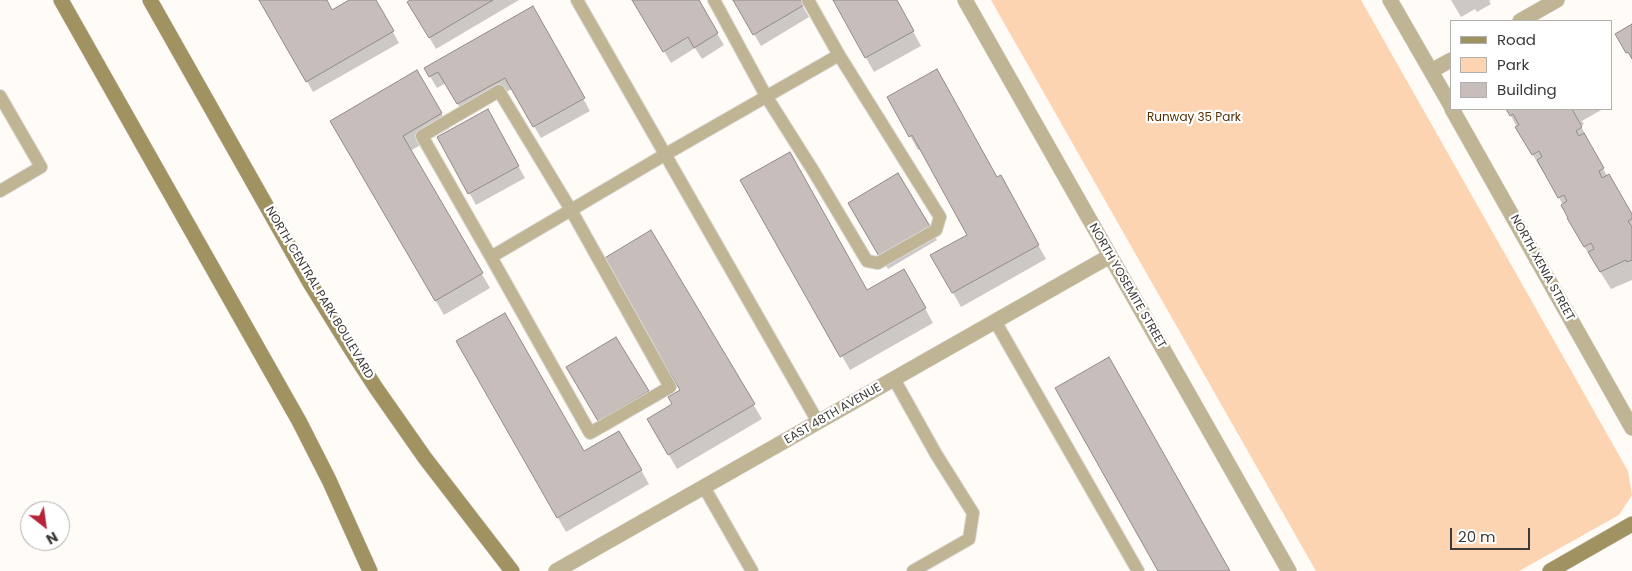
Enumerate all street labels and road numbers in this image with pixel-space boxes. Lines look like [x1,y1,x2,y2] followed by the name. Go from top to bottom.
[262,204,376,382] street label: NORTH CENTRAL PARK BOULEVARD
[1507,212,1577,324] street label: NORTH XENIA STREET
[1085,221,1169,351] street label: NORTH YOSEMITE STREET
[782,380,884,448] street label: EAST 48TH AVENUE

